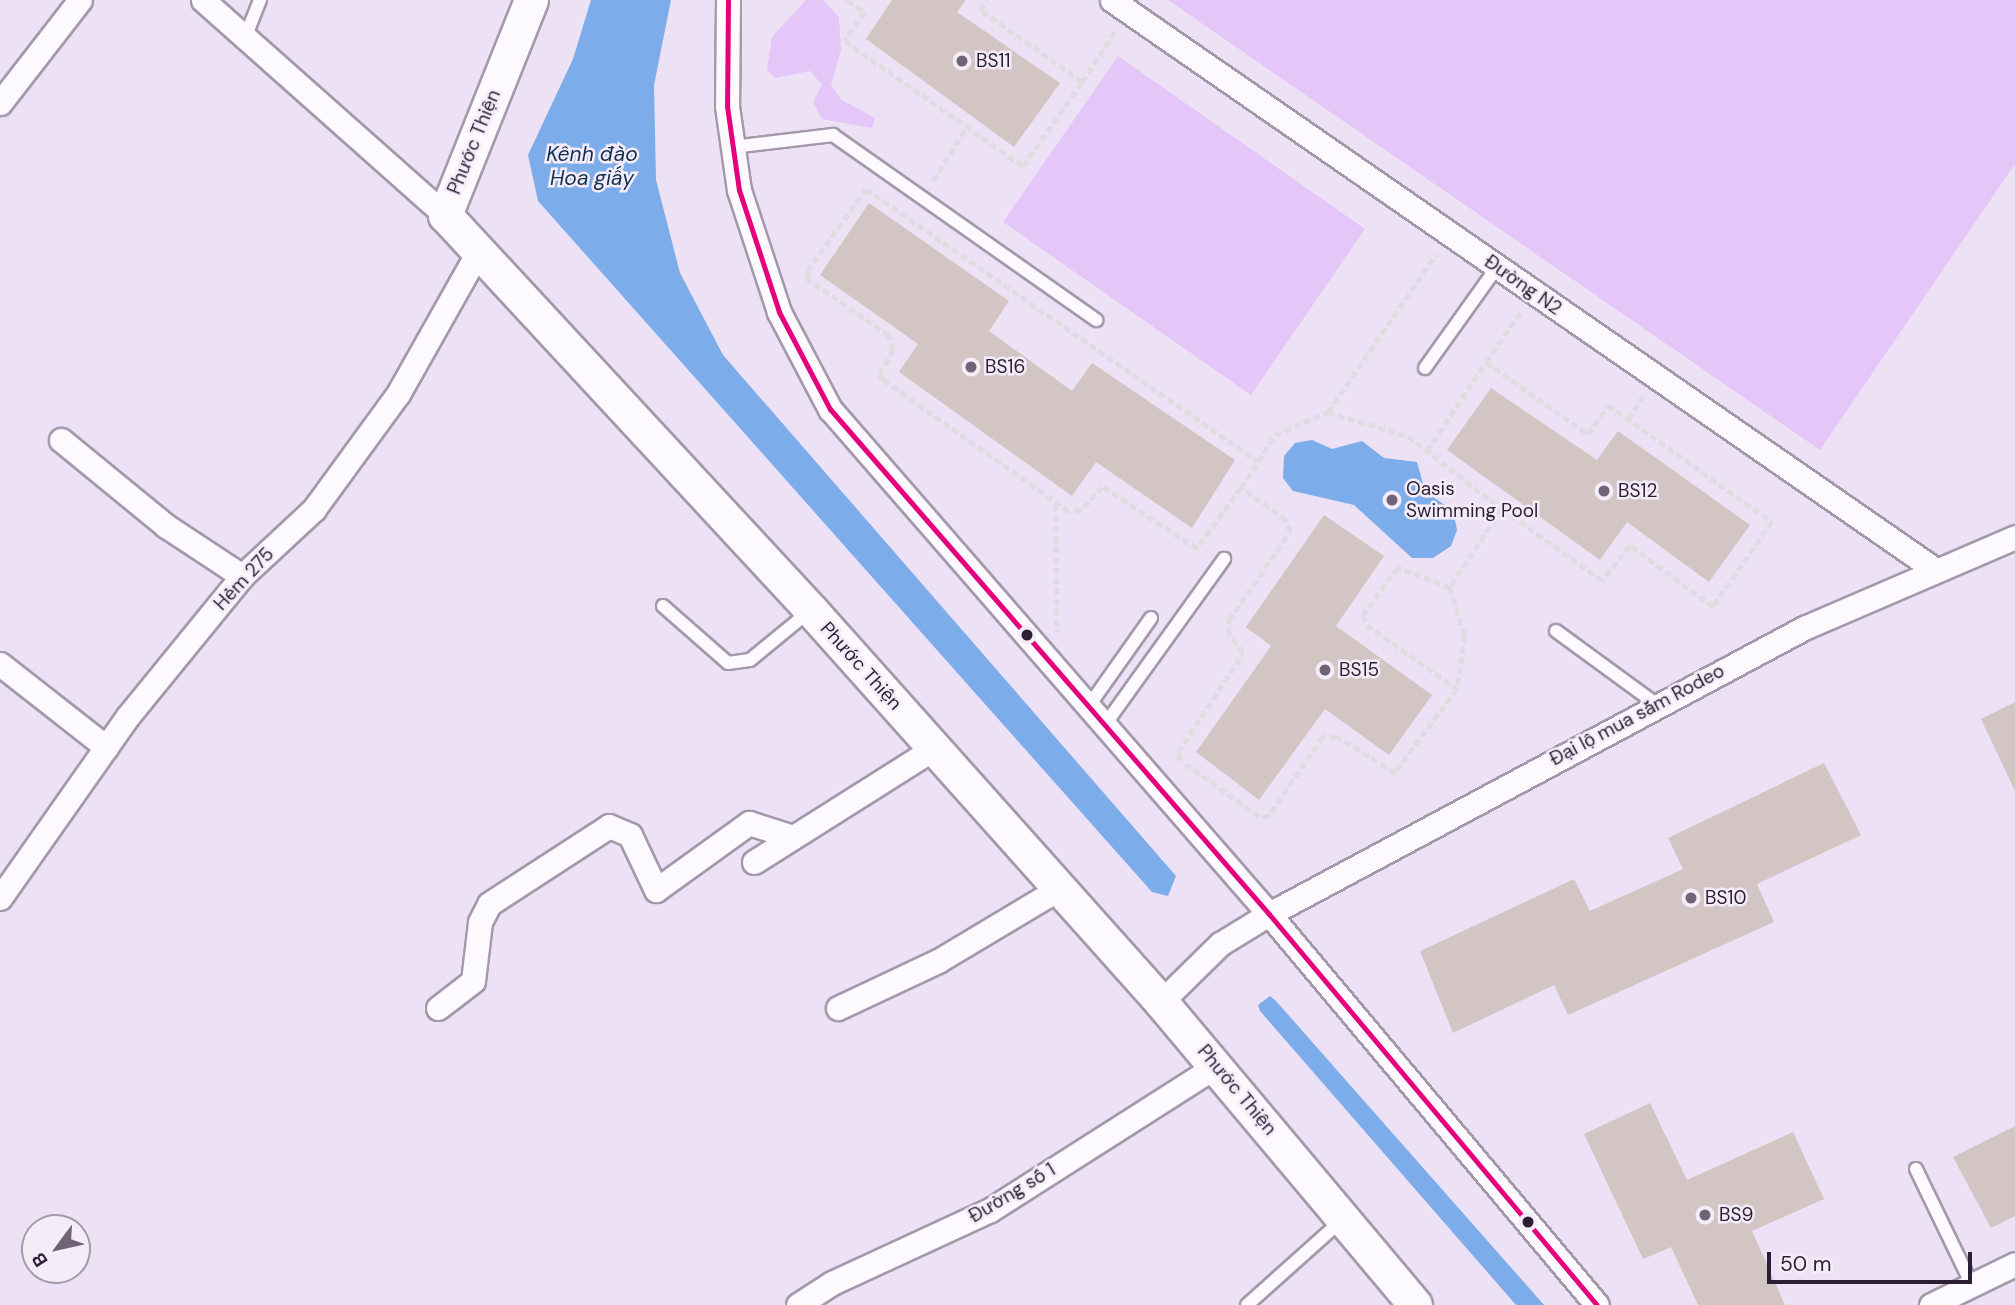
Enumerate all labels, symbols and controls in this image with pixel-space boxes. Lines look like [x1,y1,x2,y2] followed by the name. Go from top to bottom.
[976,50,1010,72] place label: BS11
[954,53,970,69] marker: BS11
[443,86,505,198] street label: Phước Thiện
[546,141,638,191] water label: Kênh đào Hoa giấy
[1480,250,1566,320] street label: Đường N2
[985,356,1025,378] place label: BS16
[963,359,979,375] marker: BS16
[1406,478,1538,522] place label: Oasis Swimming Pool
[1618,480,1657,502] place label: BS12
[1596,483,1612,499] marker: BS12
[1384,492,1400,508] marker: Oasis Swimming Pool
[209,543,279,615] street label: Hẻm 275
[816,617,906,715] street label: Phước Thiện
[1020,628,1034,642] unlabelled marker
[1339,659,1379,681] place label: BS15
[1546,659,1728,771] street label: Đại lộ mua sắm Rodeo
[1317,662,1333,678] marker: BS15
[1705,887,1746,909] place label: BS10
[1683,890,1699,906] marker: BS10
[1193,1040,1281,1140] street label: Phước Thiện
[965,1158,1059,1228] street label: Đường số 1
[1719,1204,1753,1226] place label: BS9
[1697,1207,1713,1223] marker: BS9
[21,1214,91,1284] north arrow
[1521,1215,1535,1229] unlabelled marker
[1770,1238,1975,1282] scale bar
[26,1248,53,1272] text: B
[1780,1250,1831,1278] text: 50 m

